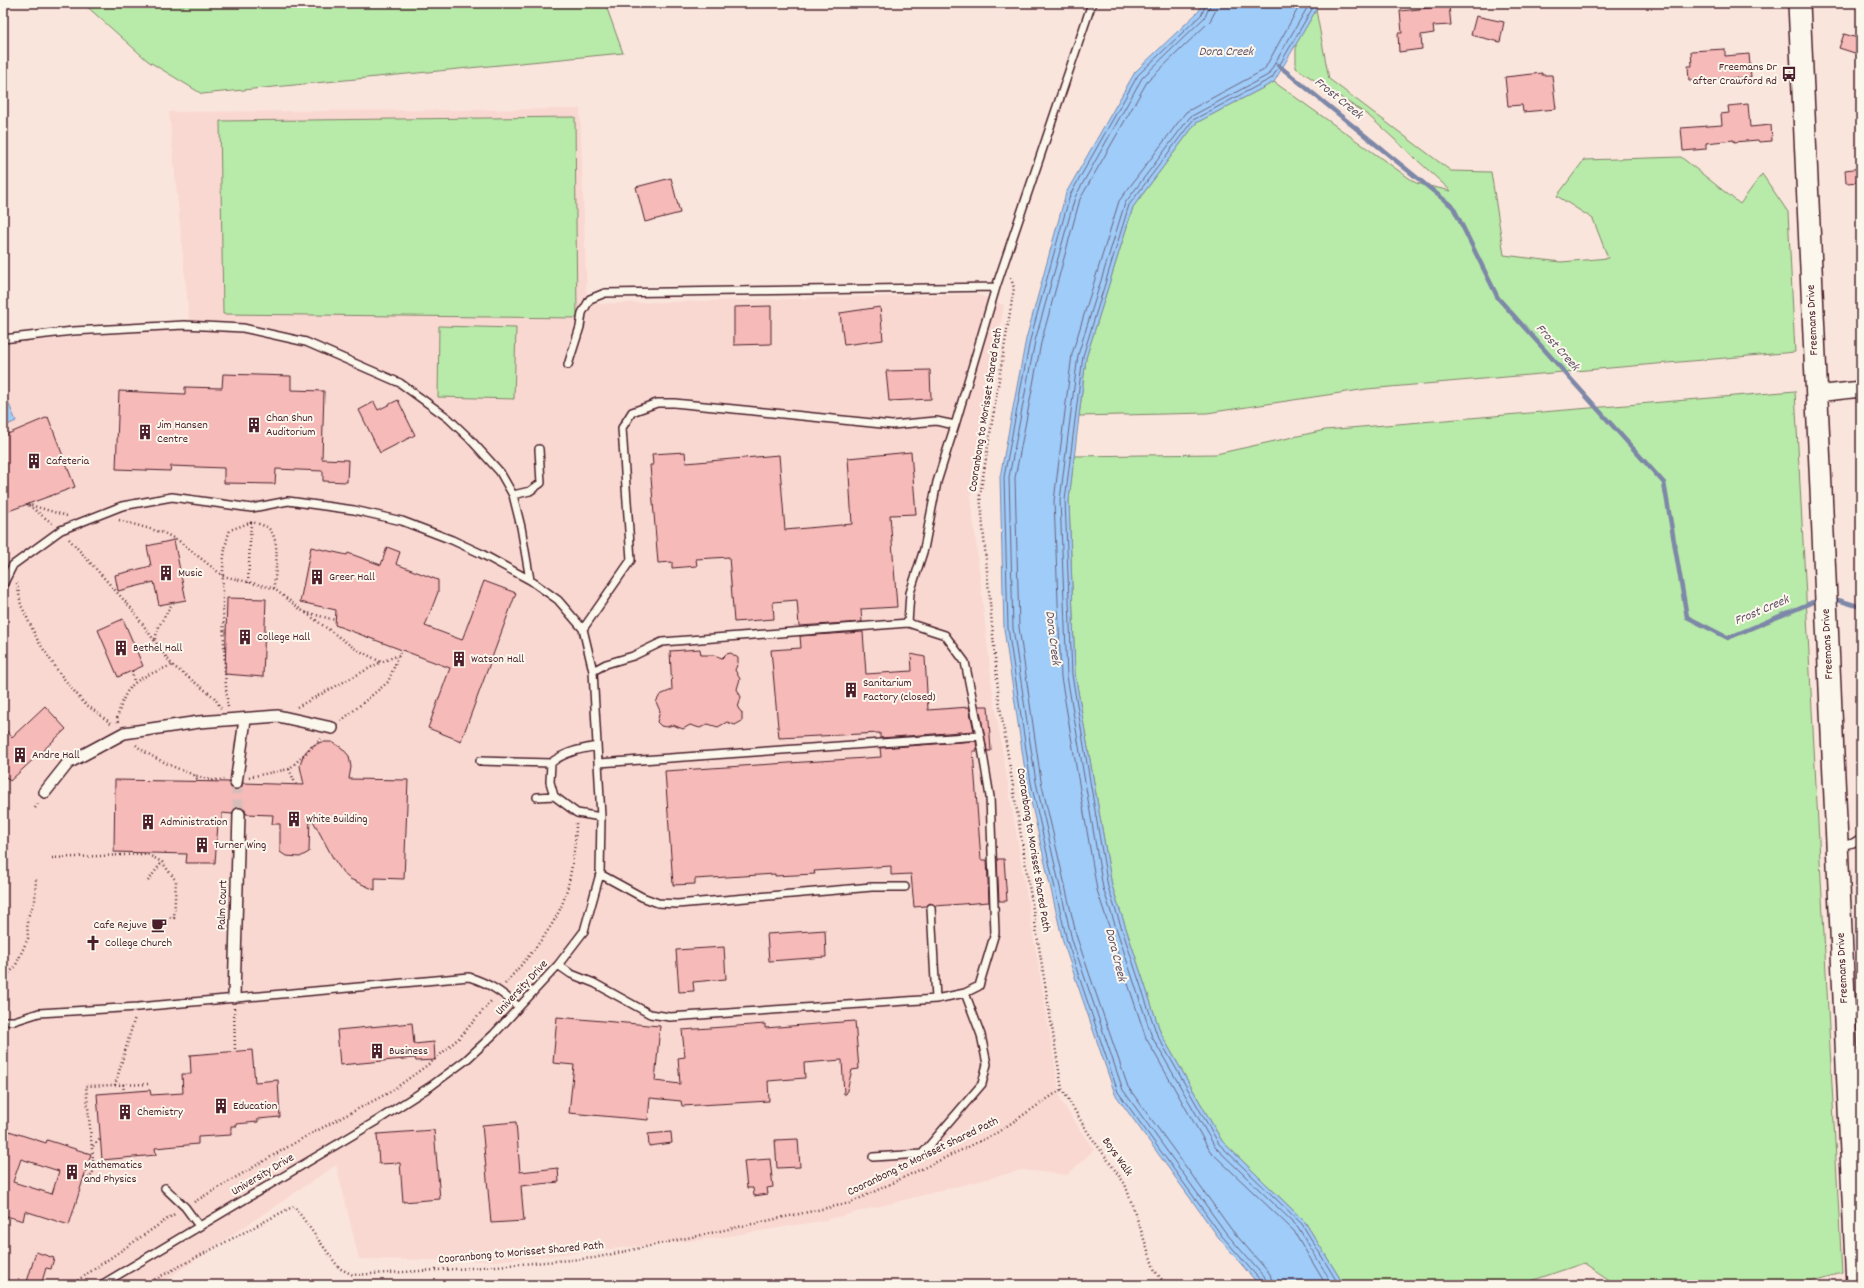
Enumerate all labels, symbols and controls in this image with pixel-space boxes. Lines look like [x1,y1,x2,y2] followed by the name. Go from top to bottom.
[1199,43,1255,62] water label: Dora Creek
[1693,59,1778,90] place label: Freemans Dr after Crawford Rd
[1780,65,1798,83] bus stop icon: Freemans Dr after Crawford Rd
[1310,73,1368,126] water label: Frost Creek
[1803,284,1823,356] street label: Freemans Drive
[1531,320,1584,377] water label: Frost Creek
[965,327,1007,493] street label: Cooranbong to Morisset Shared Path
[266,410,315,441] place label: Chan Shun Auditorium
[245,416,263,434] building icon: Chan Shun Auditorium
[157,417,208,448] place label: Jim Hansen Centre
[136,423,154,441] building icon: Jim Hansen Centre
[25,452,43,470] building icon: Cafeteria
[46,453,89,470] place label: Cafeteria
[157,564,175,582] building icon: Music
[178,565,202,582] place label: Music
[308,568,326,586] building icon: Greer Hall
[329,569,375,586] place label: Greer Hall
[1732,590,1794,631] water label: Frost Creek
[1818,608,1838,680] street label: Freemans Drive
[1039,610,1065,668] water label: Dora Creek
[236,628,254,646] building icon: College Hall
[257,629,310,646] place label: College Hall
[112,639,130,657] building icon: Bethel Hall
[133,640,182,657] place label: Bethel Hall
[450,650,468,668] building icon: Watson Hall
[471,651,524,668] place label: Watson Hall
[863,675,936,706] place label: Sanitarium Factory (closed)
[842,681,860,699] building icon: Sanitarium Factory (closed)
[11,746,29,764] building icon: Andre Hall
[32,747,80,764] place label: Andre Hall
[1012,767,1054,933] street label: Cooranbong to Morisset Shared Path
[285,810,303,828] building icon: White Building
[306,811,368,828] place label: White Building
[139,813,157,831] building icon: Administration
[160,814,228,831] place label: Administration
[193,836,211,854] building icon: Turner Wing
[214,837,266,854] place label: Turner Wing
[214,879,232,930] street label: Palm Court
[150,916,168,934] cafe icon: Cafe Rejuve
[93,917,147,934] place label: Cafe Rejuve
[1099,926,1131,985] water label: Dora Creek
[1833,932,1853,1004] street label: Freemans Drive
[84,934,102,952] church icon: College Church
[105,935,172,952] place label: College Church
[492,956,552,1020] street label: University Drive
[368,1042,386,1060] building icon: Business
[389,1043,428,1060] place label: Business
[212,1097,230,1115] building icon: Education
[233,1098,278,1115] place label: Education
[116,1103,134,1121] building icon: Chemistry
[137,1104,184,1121] place label: Chemistry
[845,1113,1001,1201] street label: Cooranbong to Morisset Shared Path
[1097,1134,1137,1180] street label: Boys Walk
[228,1150,298,1200] street label: University Drive
[84,1157,142,1188] place label: Mathematics and Physics
[63,1163,81,1181] building icon: Mathematics and Physics
[438,1237,604,1269] street label: Cooranbong to Morisset Shared Path

